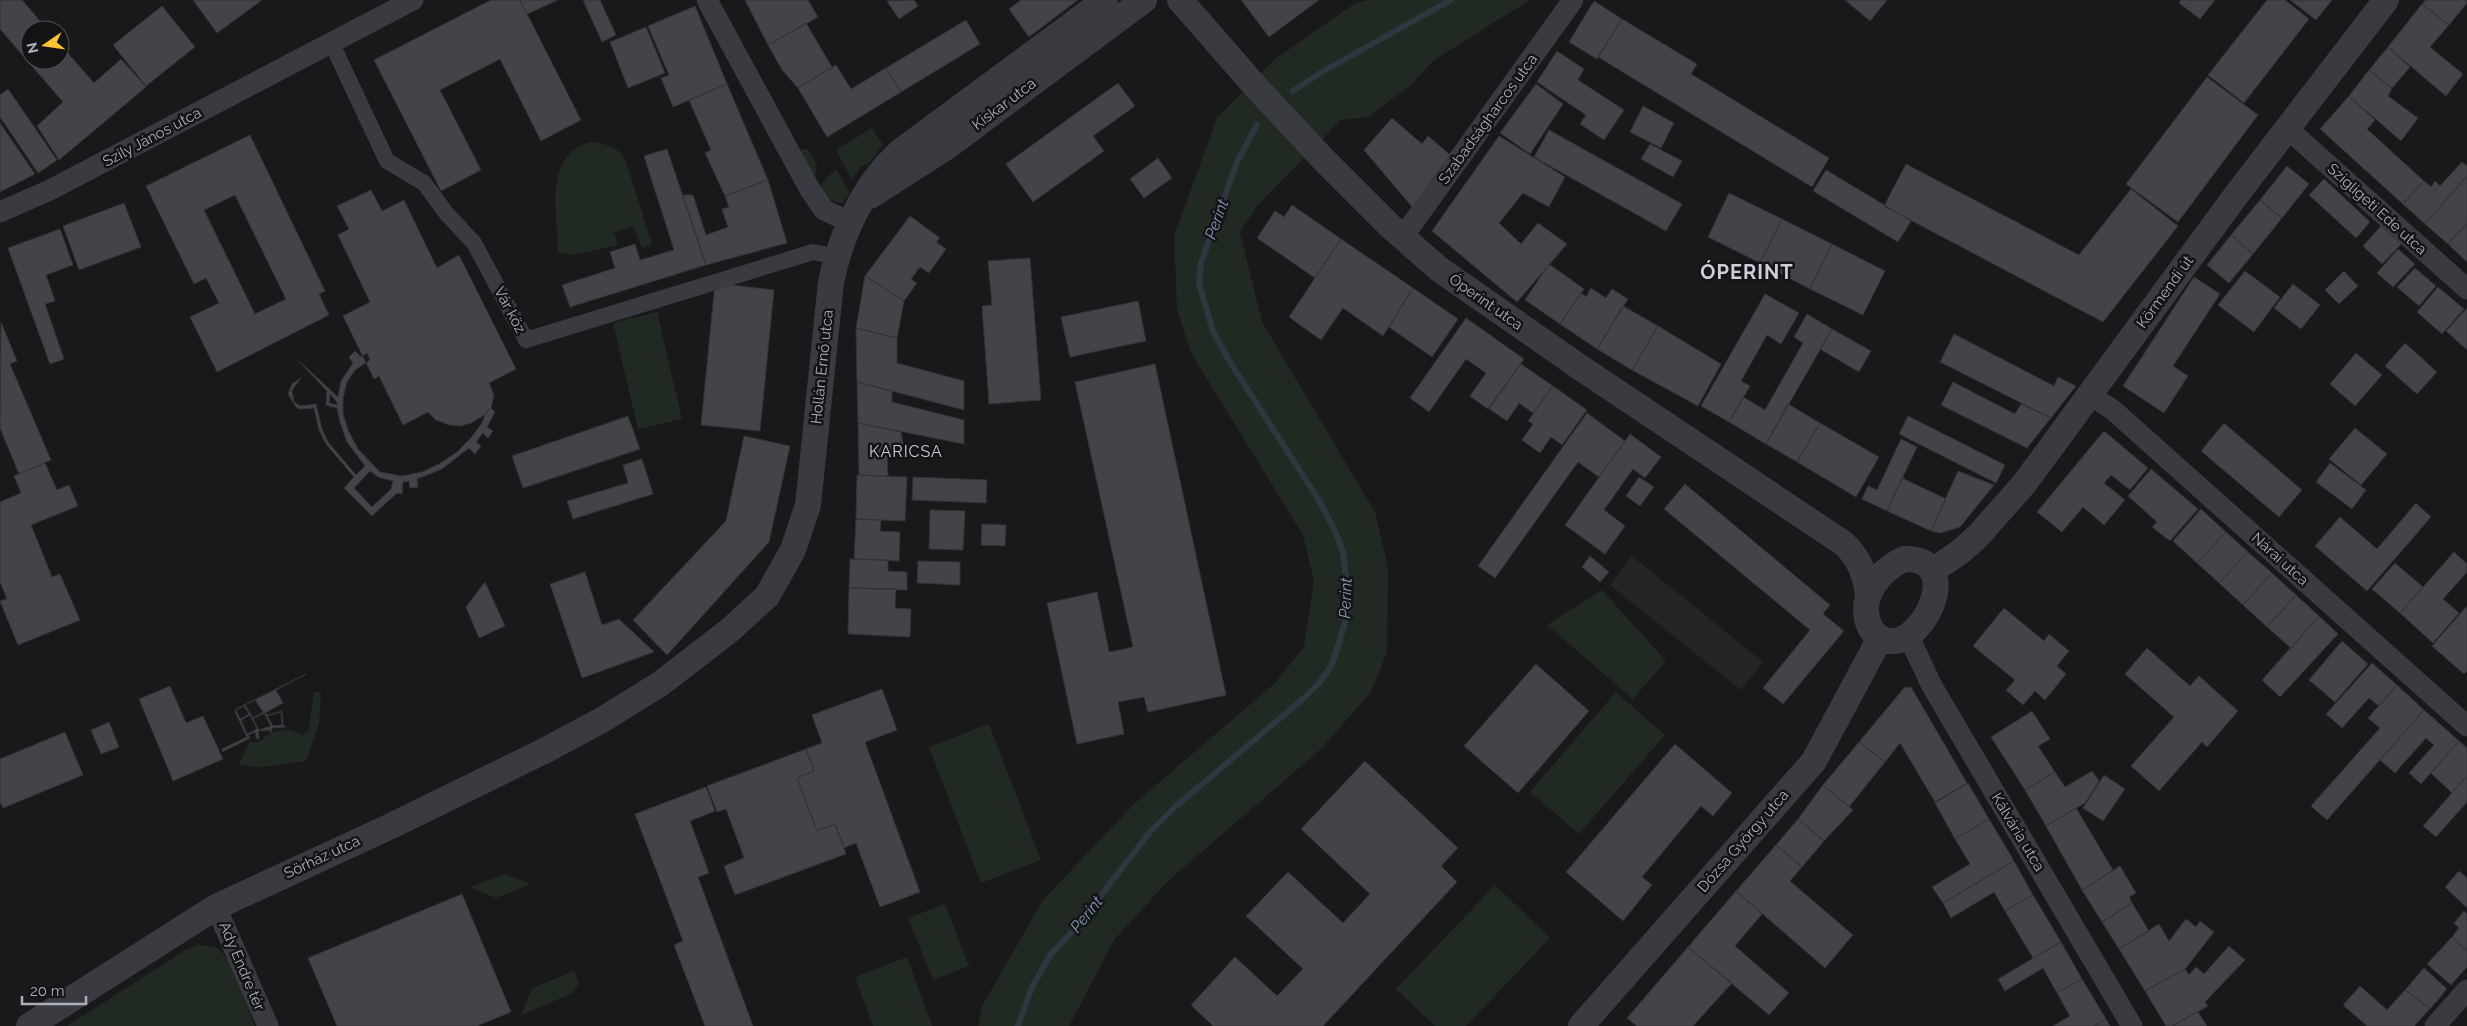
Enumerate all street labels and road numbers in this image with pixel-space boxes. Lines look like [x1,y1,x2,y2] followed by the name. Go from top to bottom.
[1435,50,1541,188] street label: Szabadságharcos utca
[969,74,1039,134] street label: Kiskar utca
[100,103,204,171] street label: Szily János utca
[2324,160,2430,258] street label: Szigligeti Ede utca
[2133,252,2197,332] street label: Körmendi út
[1446,270,1526,334] street label: Óperint utca
[490,284,530,336] street label: Vár köz
[807,309,837,425] street label: Hollán Ernő utca
[2248,529,2312,589] street label: Nárai utca
[1694,786,1792,896] street label: Dózsa György utca
[1988,789,2048,875] street label: Kálvária utca
[281,832,363,882] street label: Sörház utca
[215,919,269,1014] street label: Ady Endre tér

